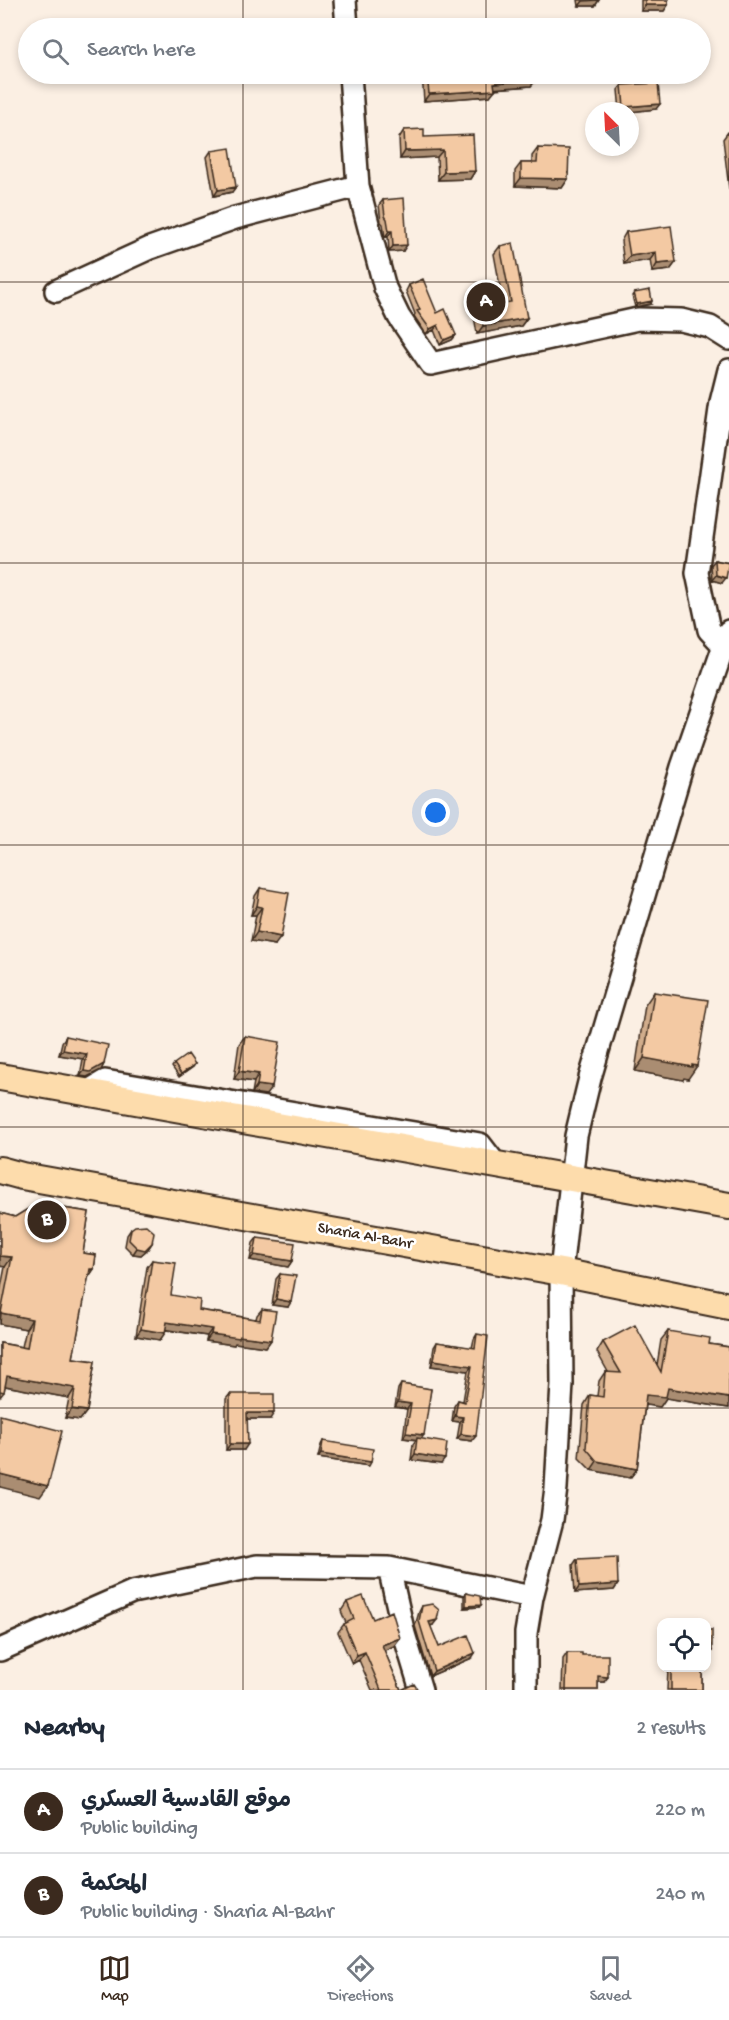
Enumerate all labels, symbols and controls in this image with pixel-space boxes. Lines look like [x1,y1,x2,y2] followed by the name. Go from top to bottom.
[18,18,711,84] search box
[39,35,72,68] icon: search
[87,38,195,64] text: Search here
[585,102,639,156] north arrow
[466,280,506,324] pin: A
[421,798,450,827] your location
[28,1198,66,1242] pin: B
[316,1219,415,1255] street label: Sharia Al-Bahr
[657,1618,711,1672] map controls
[657,1618,711,1672] button: locate
[24,1714,105,1745] text: Nearby
[636,1718,705,1741] text: 2 results
[81,1789,291,1815] text: موقع القادسية العسكري
[38,1800,49,1823] text: A
[655,1800,705,1823] text: 220 m
[81,1818,198,1841] text: Public building
[81,1873,147,1899] text: المحكمة
[38,1884,49,1907] text: B
[655,1884,705,1907] text: 240 m
[81,1902,334,1925] text: Public building · Sharia Al-Bahr
[98,1952,131,2007] tab: Map
[328,1952,393,2007] tab: Directions
[590,1952,631,2007] tab: Saved

